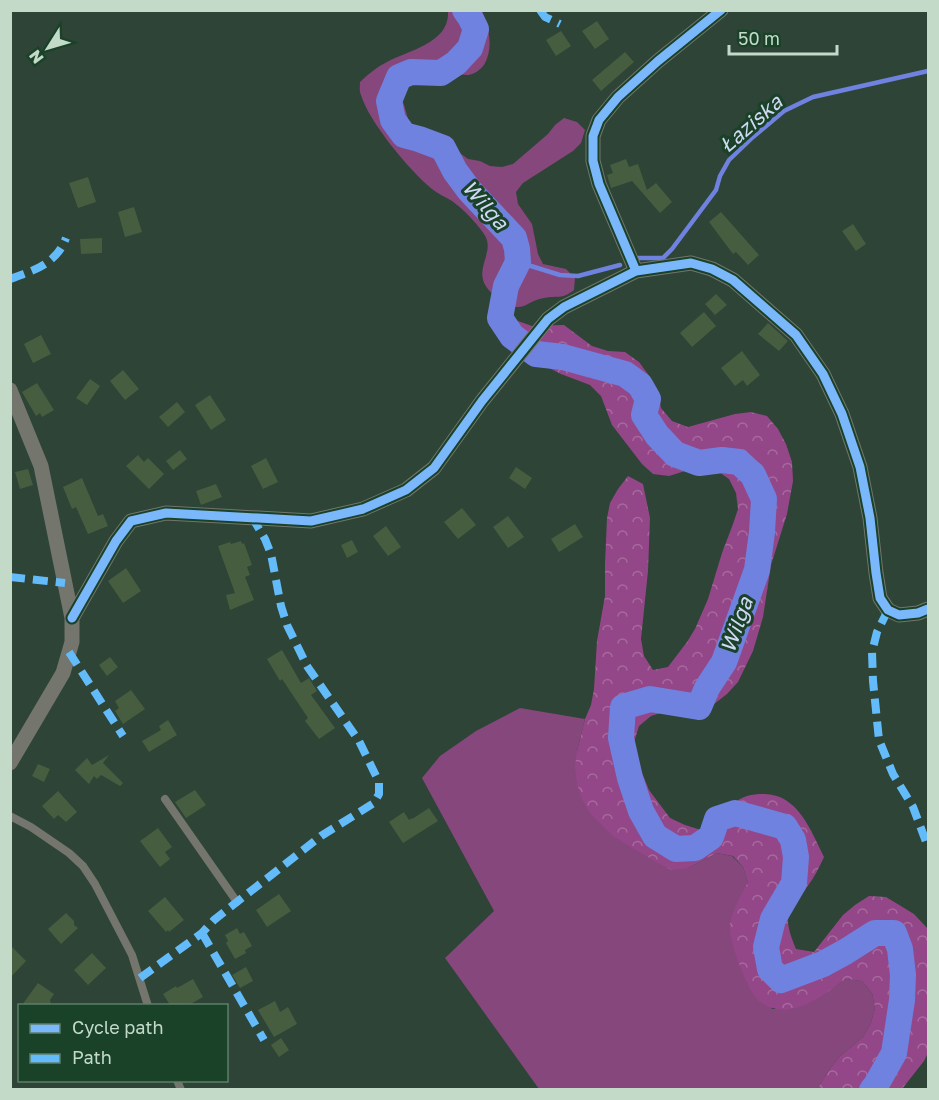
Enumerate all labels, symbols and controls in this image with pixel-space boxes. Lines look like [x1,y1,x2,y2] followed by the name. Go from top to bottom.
[18,18,78,78] north arrow
[729,18,837,56] scale bar
[738,27,780,49] text: 50 m
[24,46,48,68] text: N
[713,88,788,158] water label: Łaziska
[457,174,515,235] water label: Wilga
[714,592,758,656] water label: Wilga
[18,1004,228,1082] legend
[72,1016,164,1038] text: Cycle path
[72,1046,112,1068] text: Path

